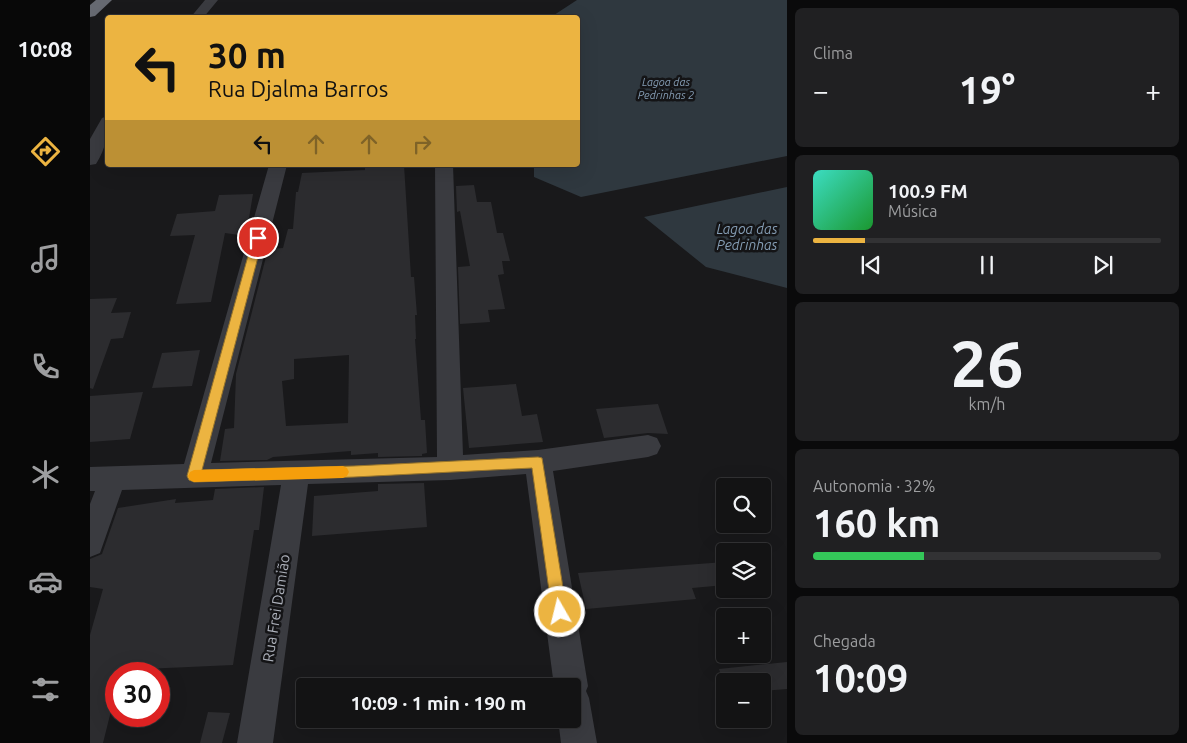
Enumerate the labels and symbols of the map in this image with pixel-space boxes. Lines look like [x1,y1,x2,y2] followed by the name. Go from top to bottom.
[638,76,694,101] water label: Lagoa das Pedrinhas 2
[237,217,279,259] pin
[716,221,778,253] water label: Lagoa das Pedrinhas
[259,553,293,663] street label: Rua Frei Damião
[533,585,585,637] position arrow
[105,662,170,727] speed limit sign: 30

